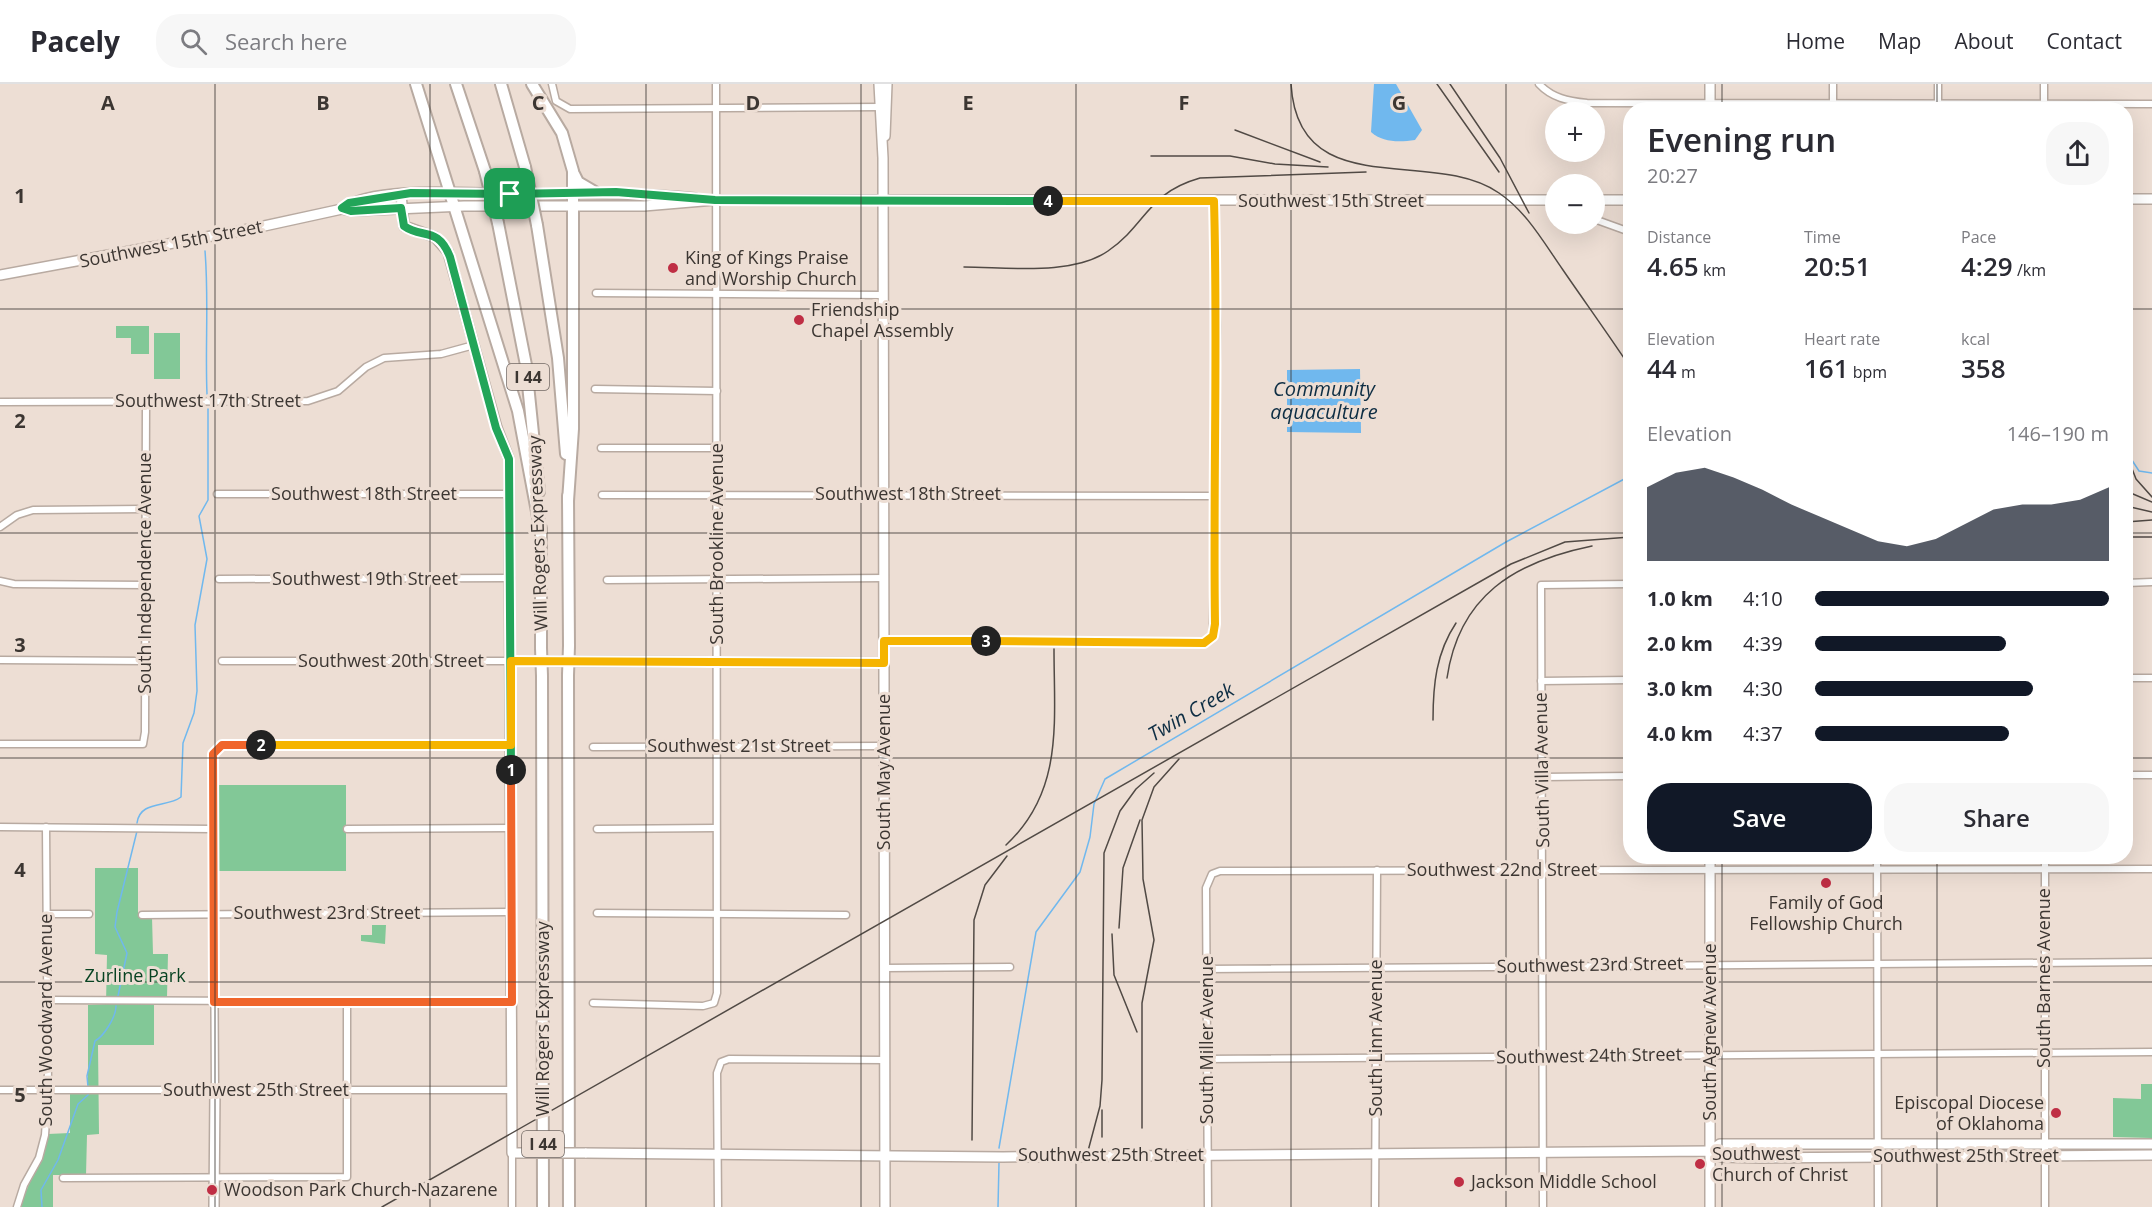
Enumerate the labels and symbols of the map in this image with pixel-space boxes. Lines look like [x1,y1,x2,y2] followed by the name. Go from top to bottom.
[101,89,115,116] text: A
[316,89,330,116] text: B
[532,89,545,116] text: C
[746,89,760,116] text: D
[962,89,974,116] text: E
[1179,89,1189,116] text: F
[1392,89,1406,116] text: G
[484,168,535,219] pin
[14,182,26,209] text: 1
[1033,186,1063,216] pin: 4
[1238,188,1424,212] street label: Southwest 15th Street
[77,214,264,273] street label: Southwest 15th Street
[685,245,857,290] place label: King of Kings Praise and Worship Church
[666,261,680,275] marker: King of Kings Praise and Worship Church
[811,297,955,342] place label: Friendship Chapel Assembly
[792,313,806,327] marker: Friendship Chapel Assembly
[507,364,549,390] road number: I 44
[1270,375,1378,425] water label: Community aquaculture
[115,388,301,412] street label: Southwest 17th Street
[14,407,26,434] text: 2
[522,434,552,631] street label: Will Rogers Expressway
[704,443,728,645] street label: South Brookline Avenue
[132,452,156,694] street label: South Independence Avenue
[271,481,457,505] street label: Southwest 18th Street
[815,481,1001,505] street label: Southwest 18th Street
[272,566,458,590] street label: Southwest 19th Street
[971,626,1001,656] pin: 3
[14,631,26,658] text: 3
[298,648,484,672] street label: Southwest 20th Street
[1143,675,1240,747] water label: Twin Creek
[1528,692,1554,848] street label: South Villa Avenue
[871,694,895,850] street label: South May Avenue
[246,730,276,760] pin: 2
[647,733,831,757] street label: Southwest 21st Street
[496,755,526,785] pin: 1
[14,856,26,883] text: 4
[1407,857,1597,881] street label: Southwest 22nd Street
[1819,876,1833,890] marker: Family of God Fellowship Church
[2031,888,2055,1068] street label: South Barnes Avenue
[1749,890,1903,935] place label: Family of God Fellowship Church
[234,900,420,924] street label: Southwest 23rd Street
[33,914,57,1126] street label: South Woodward Avenue
[530,920,554,1117] street label: Will Rogers Expressway
[1697,943,1721,1121] street label: South Agnew Avenue
[1496,950,1684,978] street label: Southwest 23rd Street
[1194,956,1218,1124] street label: South Miller Avenue
[1363,959,1387,1117] street label: South Linn Avenue
[84,963,186,987] park label: Zurline Park
[1496,1041,1682,1069] street label: Southwest 24th Street
[163,1077,349,1101] street label: Southwest 25th Street
[14,1081,26,1108] text: 5
[1894,1090,2044,1135] place label: Episcopal Diocese of Oklahoma
[2049,1106,2063,1120] marker: Episcopal Diocese of Oklahoma
[522,1131,564,1157] road number: I 44
[1712,1141,1848,1186] place label: Southwest Church of Christ
[1018,1142,1204,1166] street label: Southwest 25th Street
[1873,1143,2059,1167] street label: Southwest 25th Street
[1693,1157,1707,1171] marker: Southwest Church of Christ
[1469,1169,1657,1193] place label: Jackson Middle School
[1452,1175,1466,1189] marker: Jackson Middle School
[224,1177,498,1201] place label: Woodson Park Church-Nazarene
[205,1183,219,1197] marker: Woodson Park Church-Nazarene

